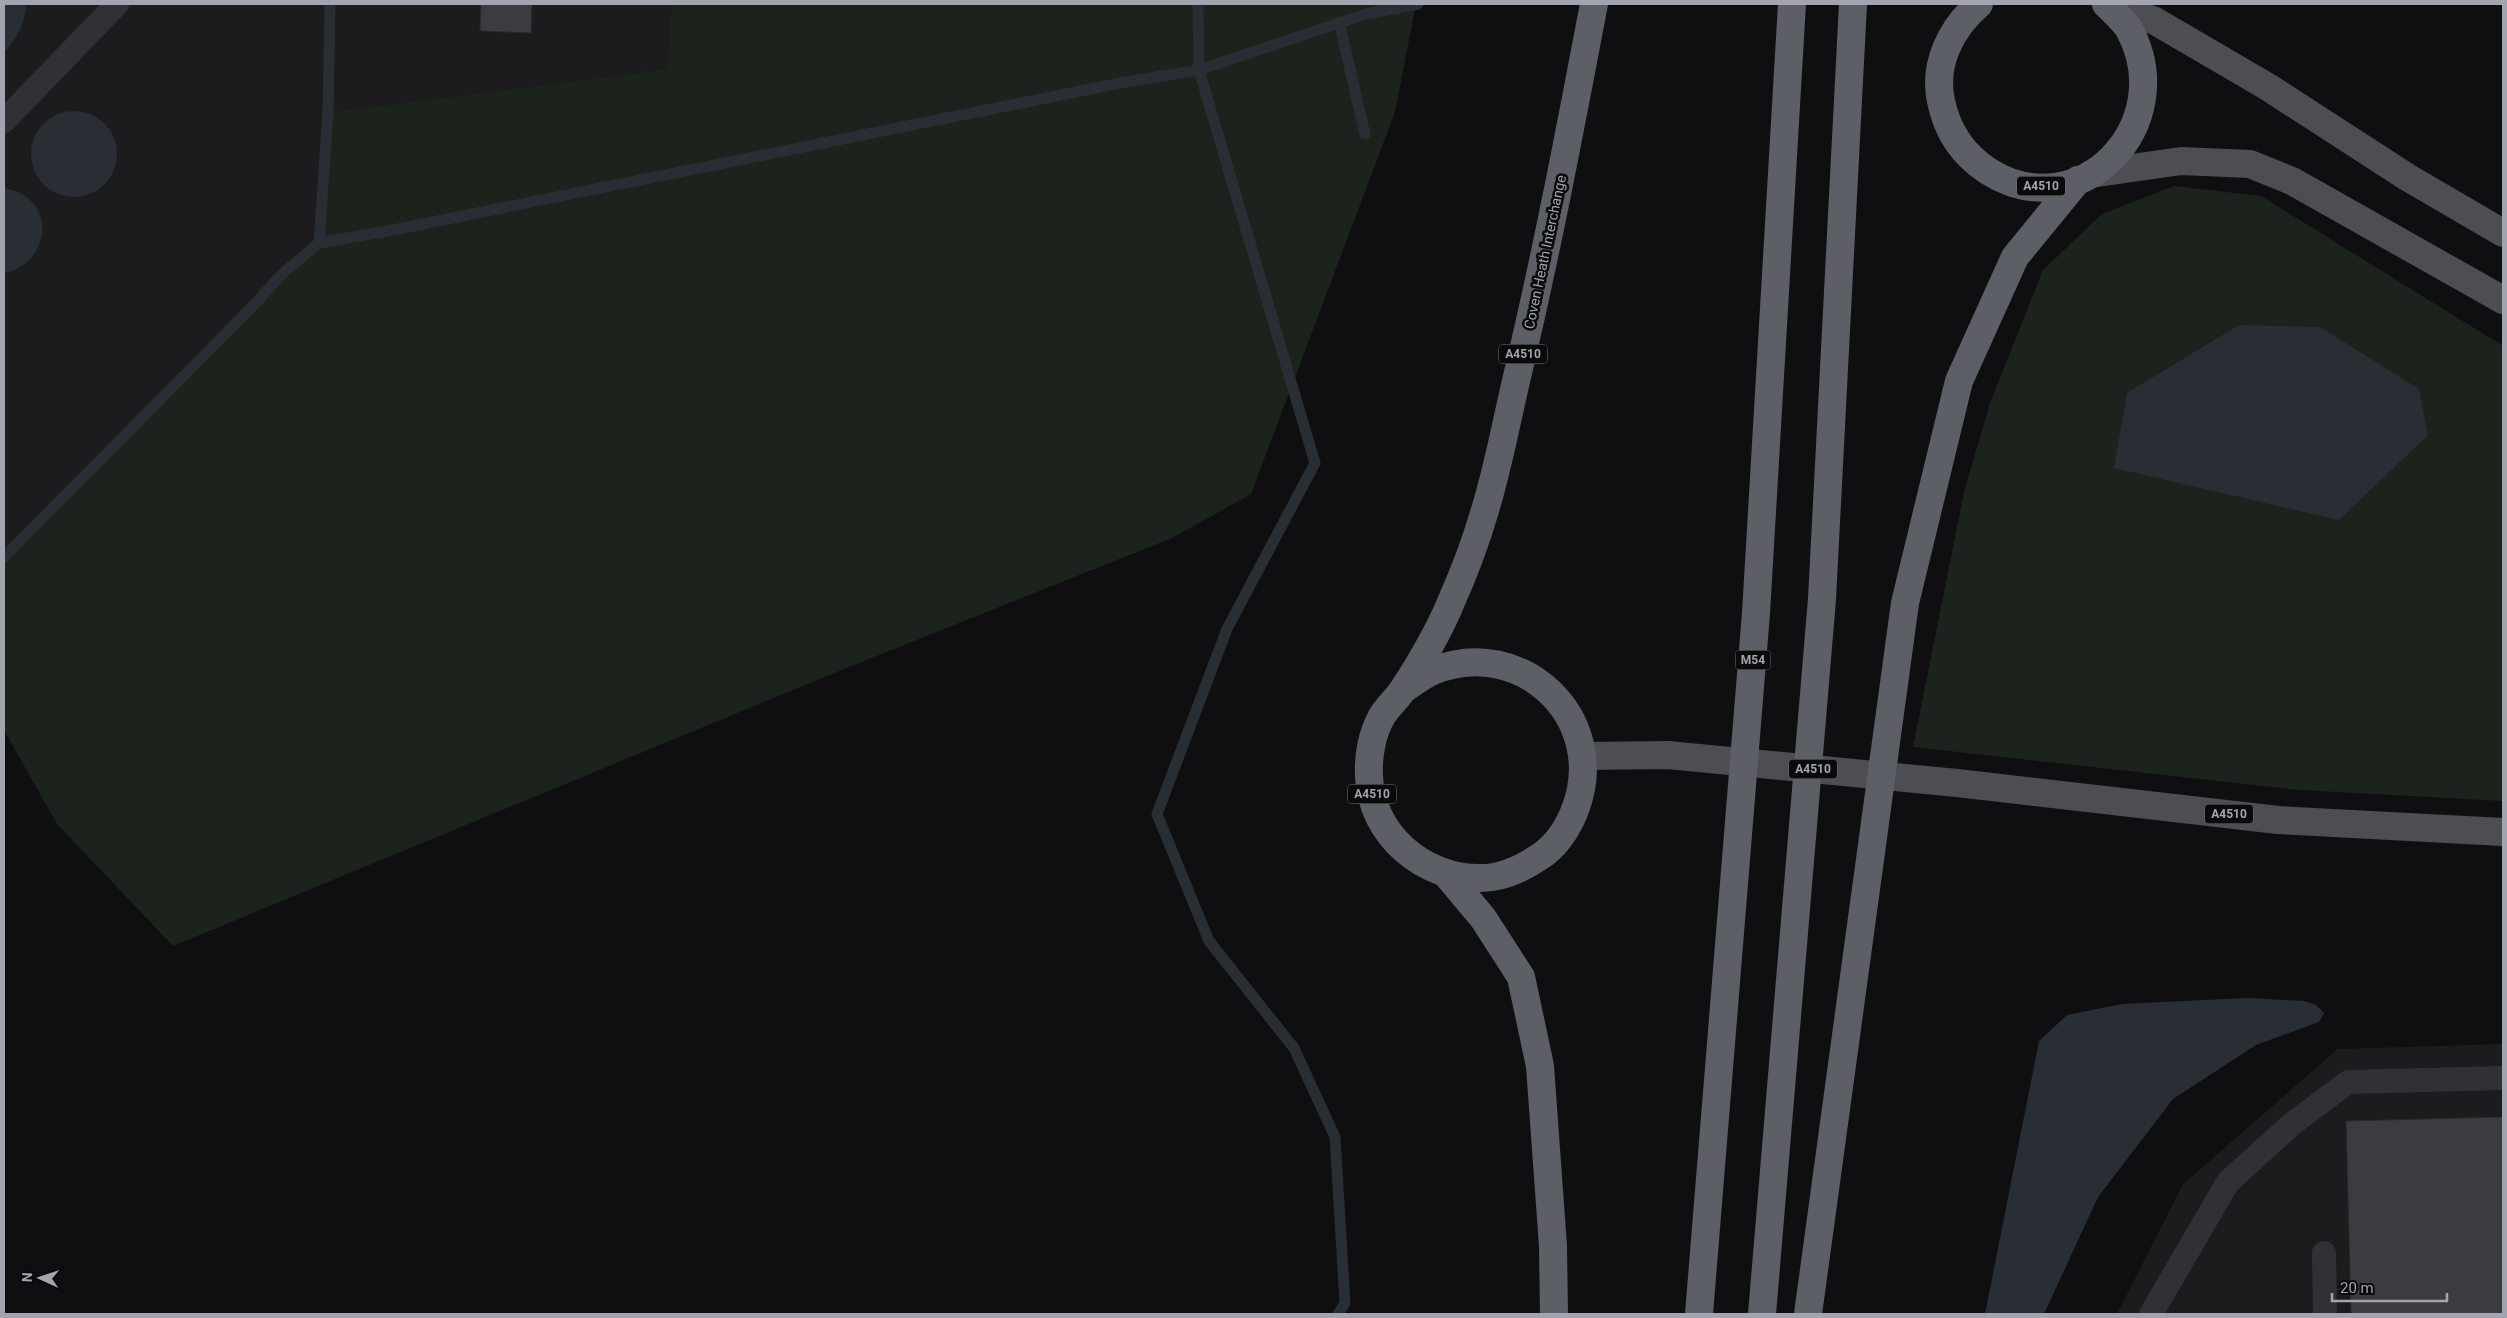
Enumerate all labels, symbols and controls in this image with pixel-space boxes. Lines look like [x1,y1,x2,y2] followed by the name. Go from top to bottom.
[1521,174,1569,330] street label: Coven Heath Interchange
[2017,177,2065,196] road number: A4510
[1499,344,1547,364] road number: A4510
[1736,650,1770,670] road number: M54
[1789,760,1837,779] road number: A4510
[1348,784,1396,804] road number: A4510
[2205,804,2253,824] road number: A4510
[15,1253,65,1303] north arrow
[2332,1270,2447,1302] scale bar
[19,1272,35,1283] text: N
[2340,1279,2374,1297] text: 20 m

